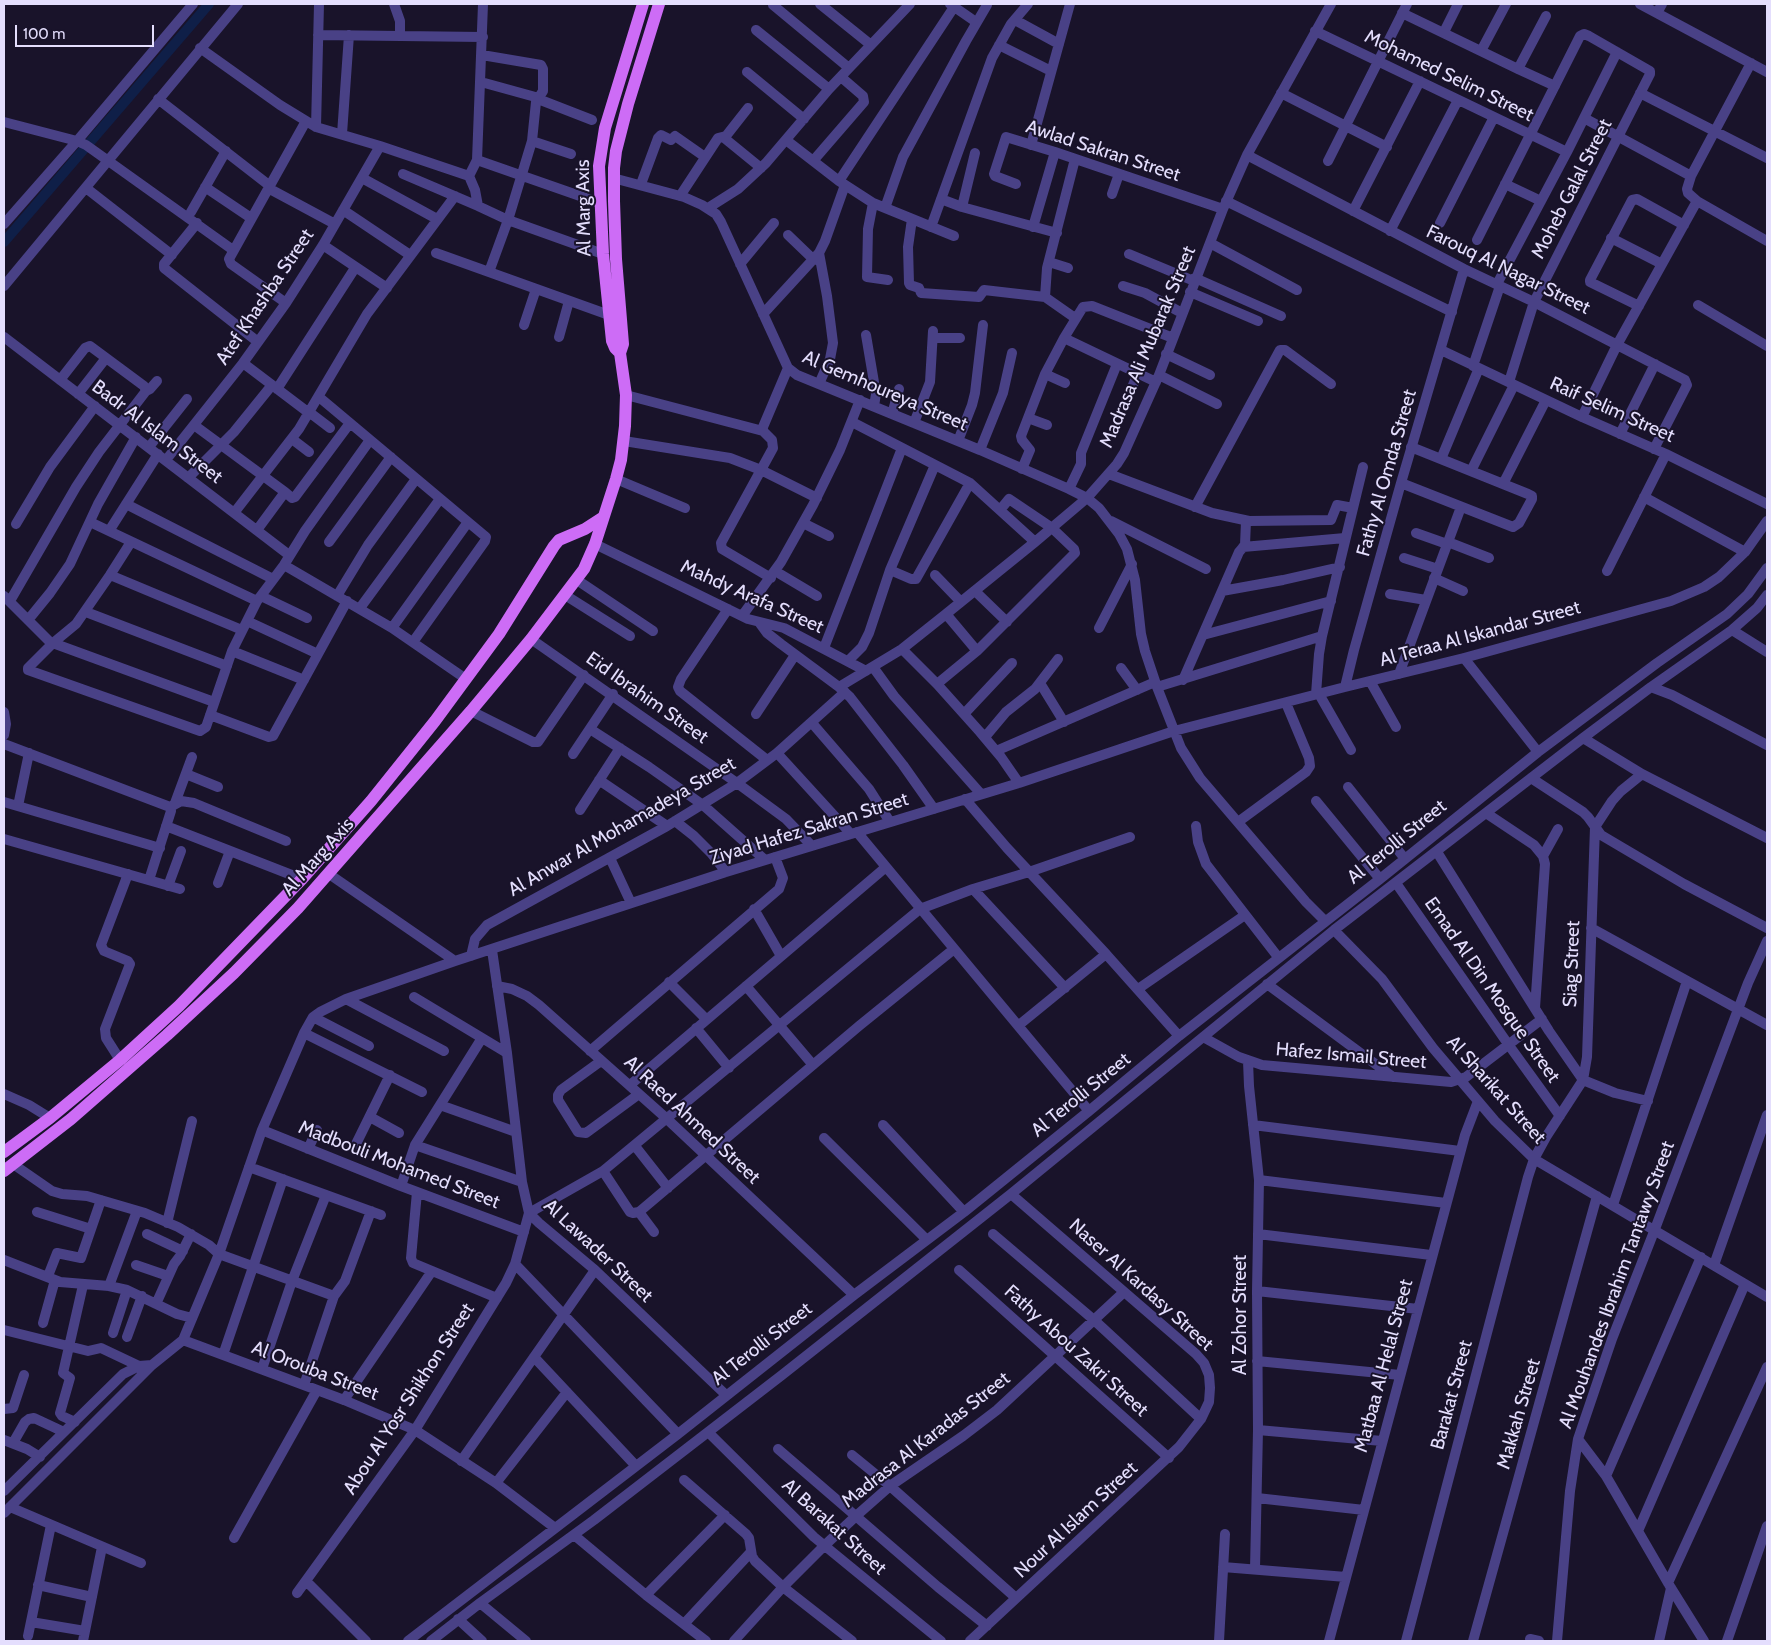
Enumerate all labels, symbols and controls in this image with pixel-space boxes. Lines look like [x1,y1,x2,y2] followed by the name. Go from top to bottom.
[18,15,156,47] scale bar
[23,25,65,43] text: 100 m
[1361,25,1537,127] street label: Mohamed Selim Street
[1023,115,1183,187] street label: Awlad Sakran Street
[1527,115,1617,263] street label: Moheb Galal Street
[572,159,596,257] street label: Al Marg Axis
[1422,220,1594,320] street label: Farouq Al Nagar Street
[211,225,319,369] street label: Atef Khashba Street
[1095,243,1201,451] street label: Madrasa Ali Mubarak Street
[799,346,971,436] street label: Al Gemhoureya Street
[1546,372,1678,448] street label: Raif Selim Street
[87,375,227,489] street label: Badr Al Islam Street
[1352,387,1422,559] street label: Fathy Al Omda Street
[677,555,827,639] street label: Mahdy Arafa Street
[1377,596,1583,672] street label: Al Teraa Al Iskandar Street
[581,647,713,749] street label: Eid Ibrahim Street
[504,752,740,902] street label: Al Anwar Al Mohamadeya Street
[707,788,911,870] street label: Ziyad Hafez Sakran Street
[1343,795,1451,889] street label: Al Terolli Street
[277,813,359,901] street label: Al Marg Axis
[1419,893,1565,1087] street label: Emad Al Din Mosque Street
[1559,920,1585,1008] street label: Siag Street
[1441,1031,1551,1149] street label: Al Sharikat Street
[1275,1038,1427,1074] street label: Hafez Ismail Street
[1027,1048,1135,1142] street label: Al Terolli Street
[619,1051,765,1189] street label: Al Raed Ahmed Street
[295,1116,503,1214] street label: Madbouli Mohamed Street
[1554,1138,1680,1432] street label: Al Mouhandes Ibrahim Tantawy Street
[539,1195,657,1307] street label: Al Lawader Street
[1064,1214,1218,1356] street label: Naser Al Kardasy Street
[1229,1255,1251,1375] street label: Al Zohor Street
[1350,1277,1418,1455] street label: Matbaa Al Helal Street
[999,1280,1153,1422] street label: Fathy Abou Zakri Street
[707,1298,817,1390] street label: Al Terolli Street
[339,1299,479,1499] street label: Abou Al Yosr Shikhon Street
[248,1336,382,1406] street label: Al Orouba Street
[1426,1338,1478,1452] street label: Barakat Street
[1492,1356,1546,1472] street label: Makkah Street
[837,1367,1015,1513] street label: Madrasa Al Karadas Street
[1010,1457,1142,1583] street label: Nour Al Islam Street
[777,1474,891,1580] street label: Al Barakat Street

